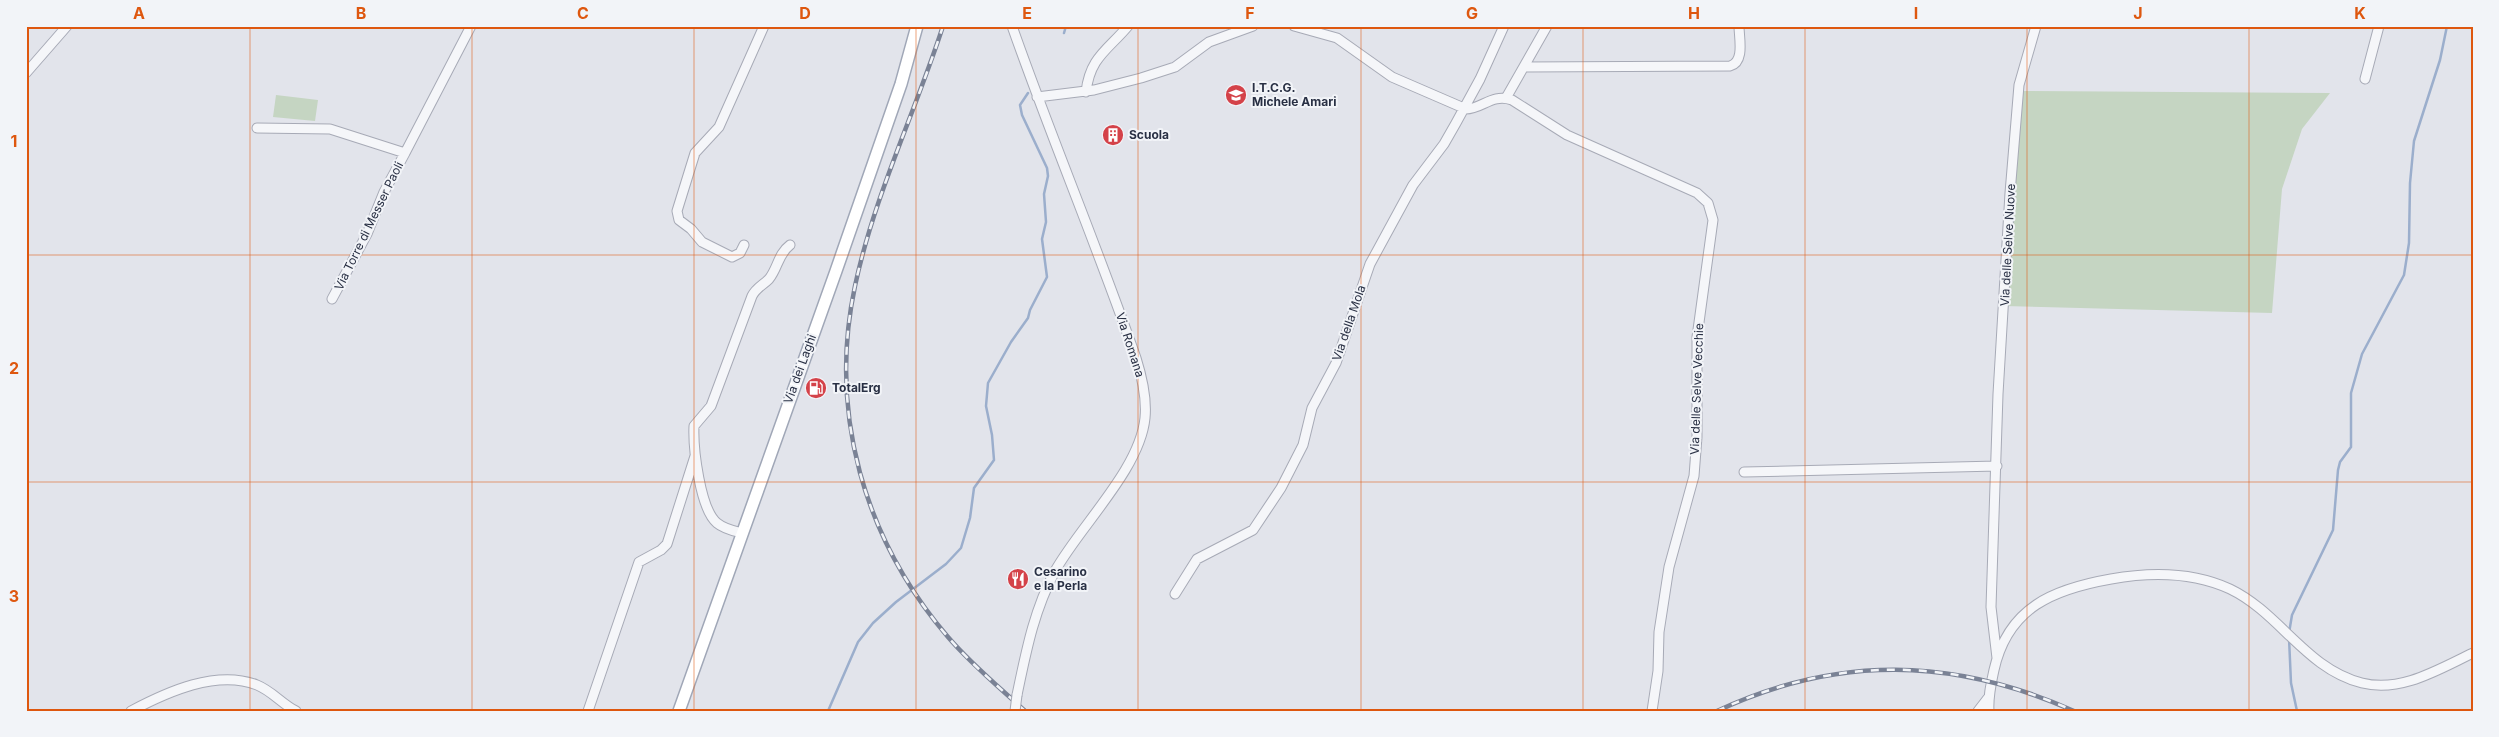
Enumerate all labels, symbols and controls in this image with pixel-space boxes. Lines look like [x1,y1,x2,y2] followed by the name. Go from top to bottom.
[133,3,145,23] text: A
[356,3,366,23] text: B
[577,3,589,23] text: C
[799,3,811,23] text: D
[1022,3,1032,23] text: E
[1245,3,1255,23] text: F
[1466,3,1478,23] text: G
[1688,3,1700,23] text: H
[1914,3,1918,23] text: I
[2133,3,2143,23] text: J
[2354,3,2366,23] text: K
[1252,80,1336,109] place label: I.T.C.G. Michele Amari
[1224,83,1248,107] school or university icon: I.T.C.G. Michele Amari
[1101,123,1125,147] building icon: Scuola
[1129,127,1169,142] place label: Scuola
[11,131,17,151] text: 1
[331,159,406,292] street label: Via Torre di Messer Paoli
[1997,183,2018,307] street label: Via delle Selve Nuove
[1329,283,1369,363] street label: Via della Mola
[1113,311,1148,379] street label: Via Romana
[1687,323,1706,455] street label: Via delle Selve Vecchie
[780,332,819,406] street label: Via dei Laghi
[9,358,19,378] text: 2
[804,376,828,400] fuel station icon: TotalErg
[832,380,881,395] place label: TotalErg
[1034,564,1087,593] place label: Cesarino e la Perla
[1006,567,1030,591] restaurant icon: Cesarino e la Perla
[9,586,19,606] text: 3

